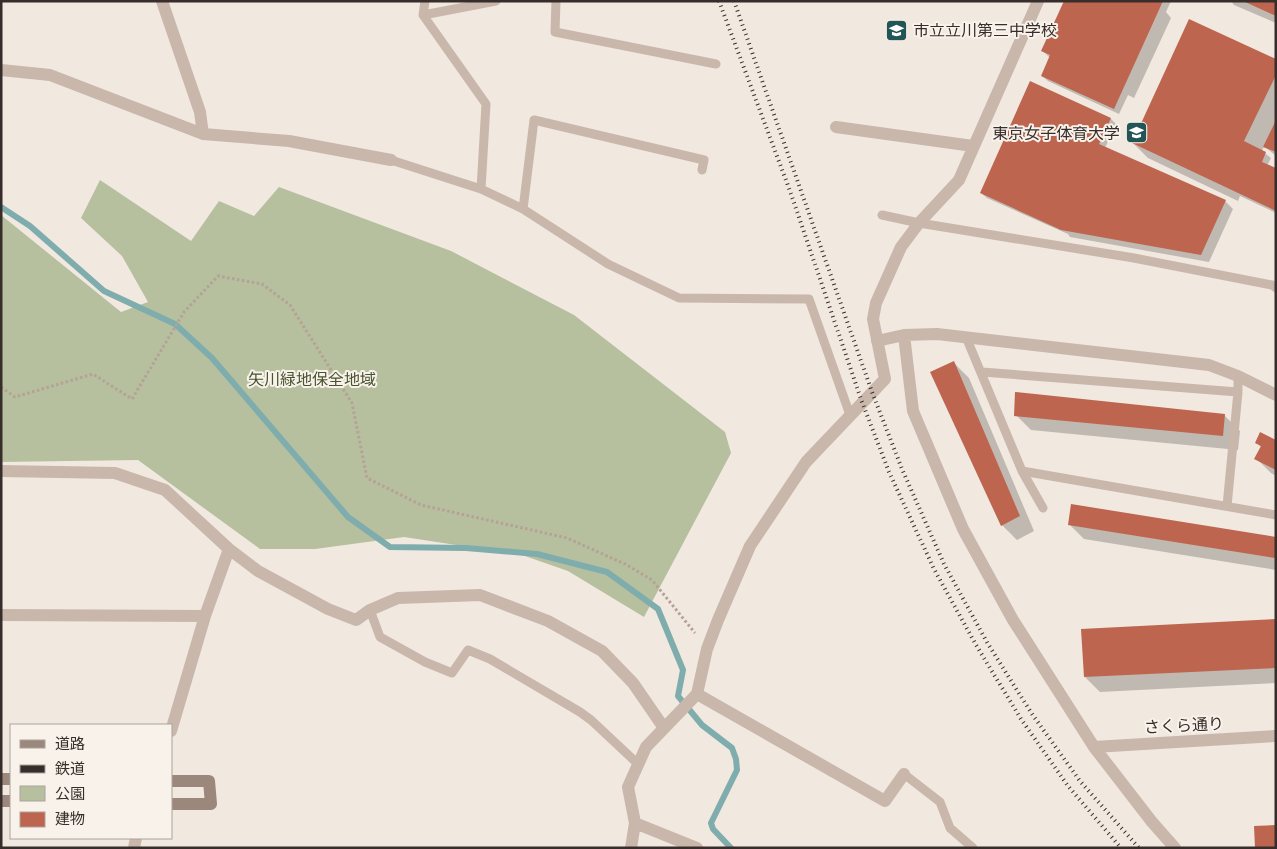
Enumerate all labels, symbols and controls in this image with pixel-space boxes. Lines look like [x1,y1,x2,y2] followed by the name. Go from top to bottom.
[885,18,909,42] school or university icon: 市立立川第三中学校
[913,22,1057,39] place label: 市立立川第三中学校
[1124,121,1148,145] school or university icon: 東京女子体育大学
[992,125,1120,142] place label: 東京女子体育大学
[248,371,376,388] park label: 矢川緑地保全地域
[1144,715,1224,736] street label: さくら通り
[10,724,172,839] legend
[55,735,85,752] text: 道路
[55,760,85,777] text: 鉄道
[55,785,85,802] text: 公園
[55,810,85,827] text: 建物

